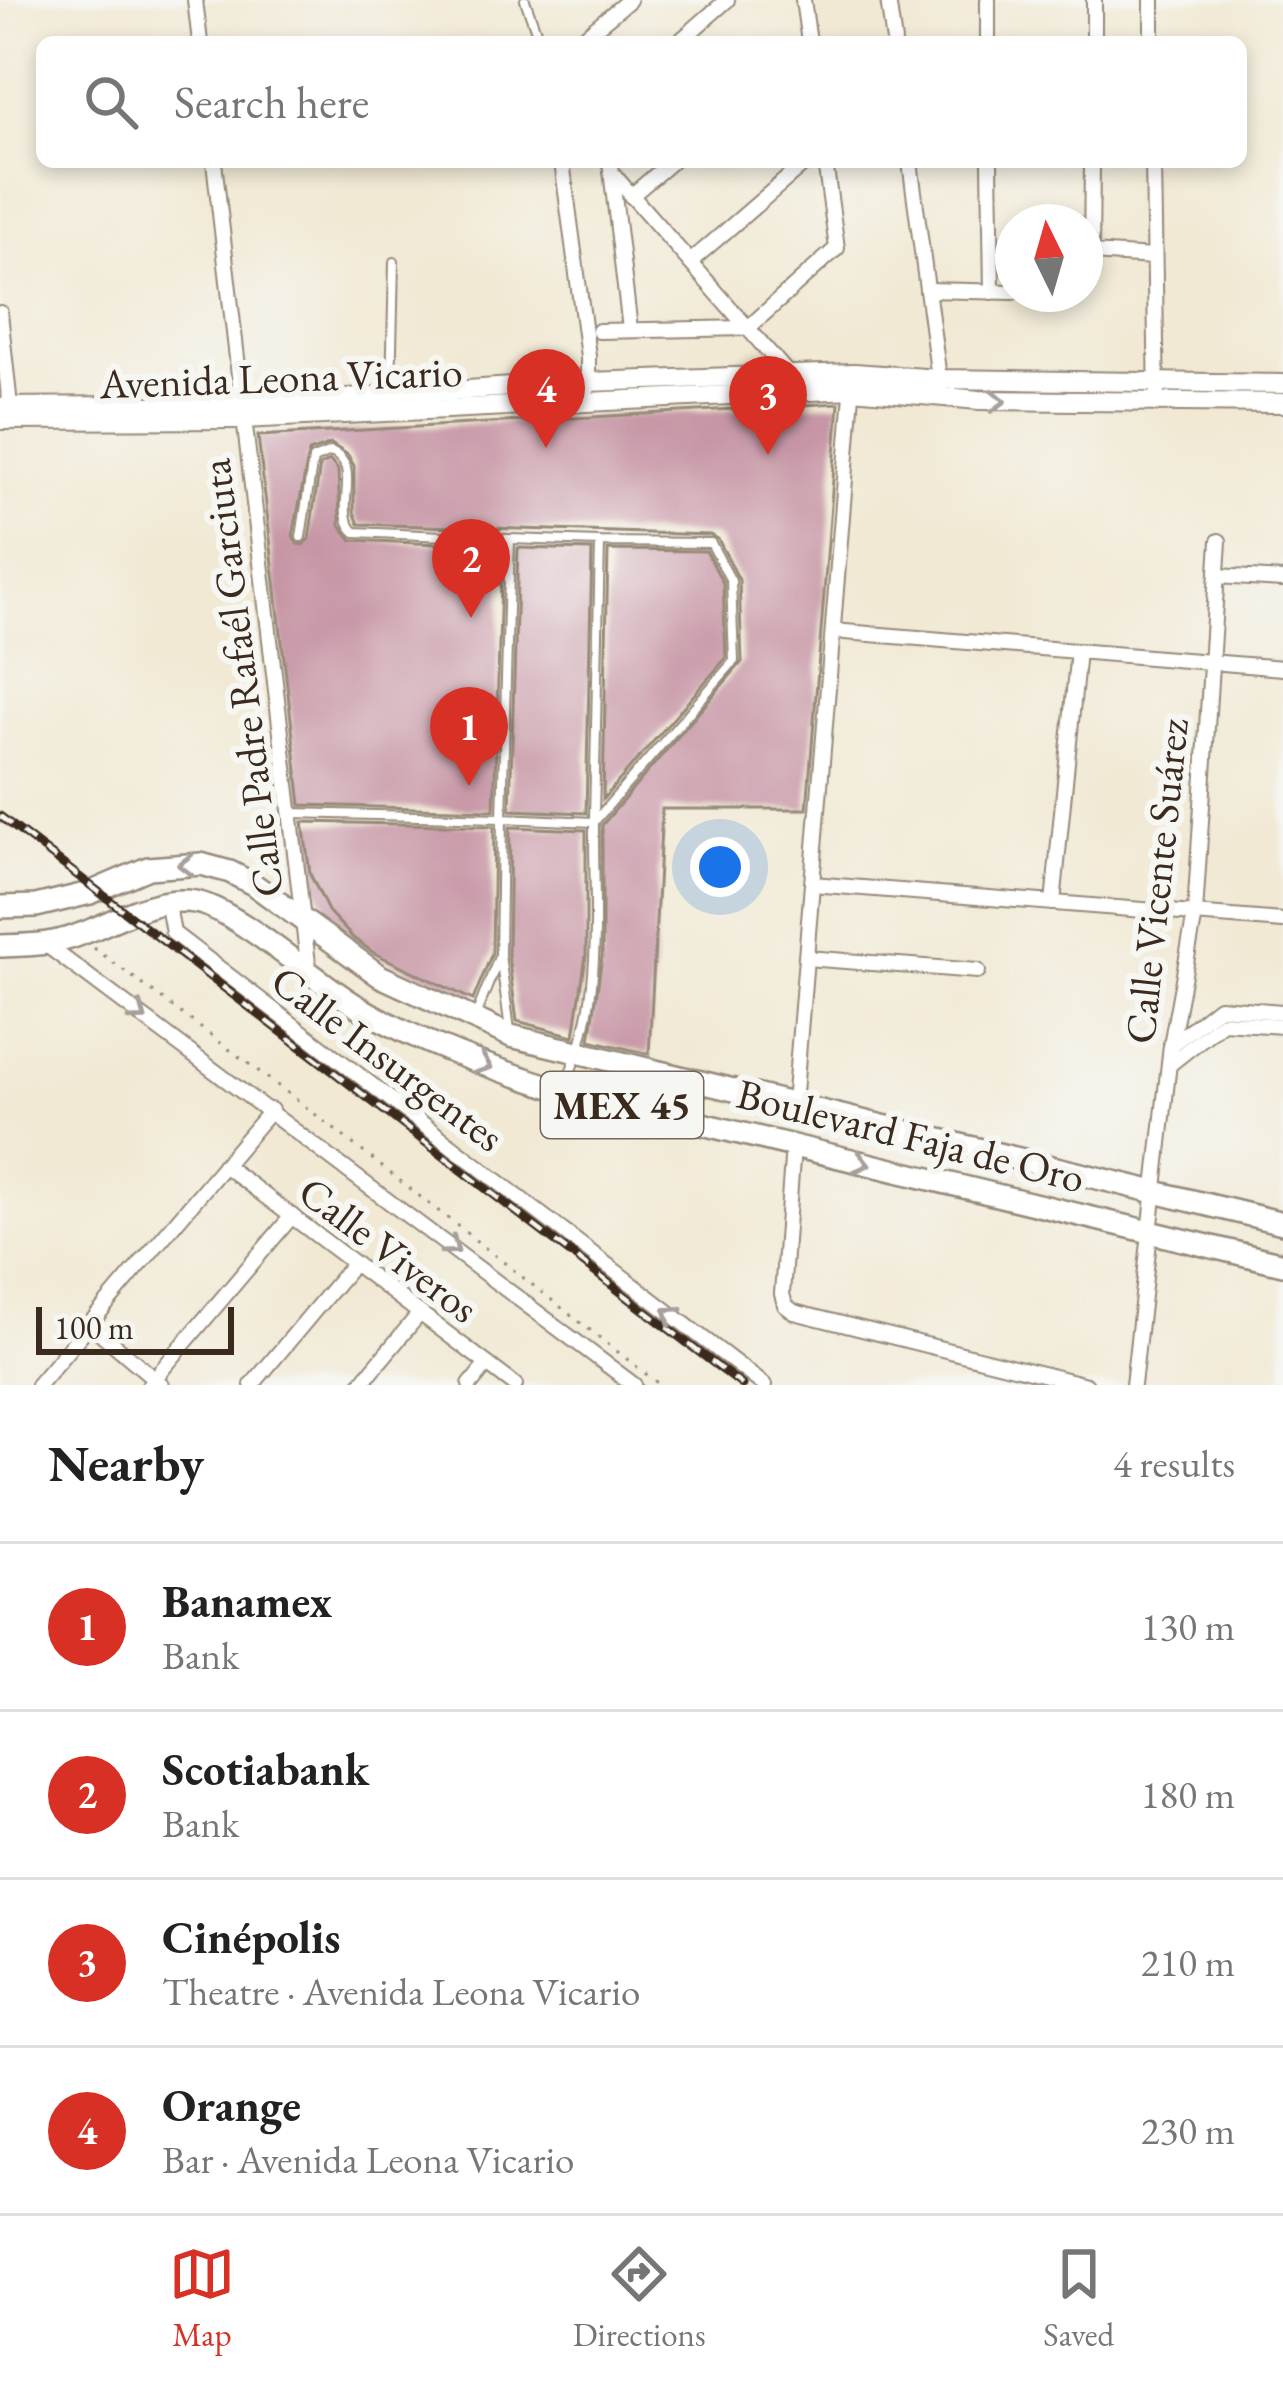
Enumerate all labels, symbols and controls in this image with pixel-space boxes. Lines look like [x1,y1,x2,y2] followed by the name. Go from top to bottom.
[36,36,1247,168] search box
[78,69,144,135] icon: search
[174,73,369,131] text: Search here
[995,204,1103,312] north arrow
[97,344,464,411] street label: Avenida Leona Vicario
[507,349,585,448] pin: 4
[729,356,807,455] pin: 3
[989,387,1008,413] one-way arrow
[187,456,296,900] street label: Calle Padre Rafaél Garciuta
[432,519,510,618] pin: 2
[430,687,508,786] pin: 1
[1112,716,1201,1046] street label: Calle Vicente Suárez
[690,837,750,897] your location
[176,852,194,878] one-way arrow
[260,953,515,1164] street label: Calle Insurgentes
[126,999,148,1021] one-way arrow
[473,1051,494,1075] one-way arrow
[731,1066,1090,1205] street label: Boulevard Faja de Oro
[541,1072,703,1138] road number: MEX 45
[851,1149,871,1174] one-way arrow
[288,1164,490,1335] street label: Calle Viveros
[439,1233,460,1255] one-way arrow
[36,1301,234,1354] scale bar
[54,1306,134,1349] text: 100 m
[663,1307,685,1328] one-way arrow
[48,1430,204,1496] text: Nearby
[1113,1438,1235,1489] text: 4 results
[162,1572,332,1630] text: Banamex
[77,1601,97,1652] text: 1
[1141,1601,1235,1652] text: 130 m
[162,1630,239,1681] text: Bank
[162,1740,369,1798] text: Scotiabank
[77,1769,97,1820] text: 2
[1141,1769,1235,1820] text: 180 m
[162,1798,239,1849] text: Bank
[162,1908,340,1966] text: Cinépolis
[77,1937,97,1988] text: 3
[1141,1937,1235,1988] text: 210 m
[162,1966,640,2017] text: Theatre · Avenida Leona Vicario
[162,2076,301,2134] text: Orange
[77,2105,97,2156] text: 4
[1141,2105,1235,2156] text: 230 m
[162,2134,574,2185] text: Bar · Avenida Leona Vicario
[169,2241,235,2356] tab: Map
[573,2241,706,2356] tab: Directions
[1043,2241,1114,2356] tab: Saved

